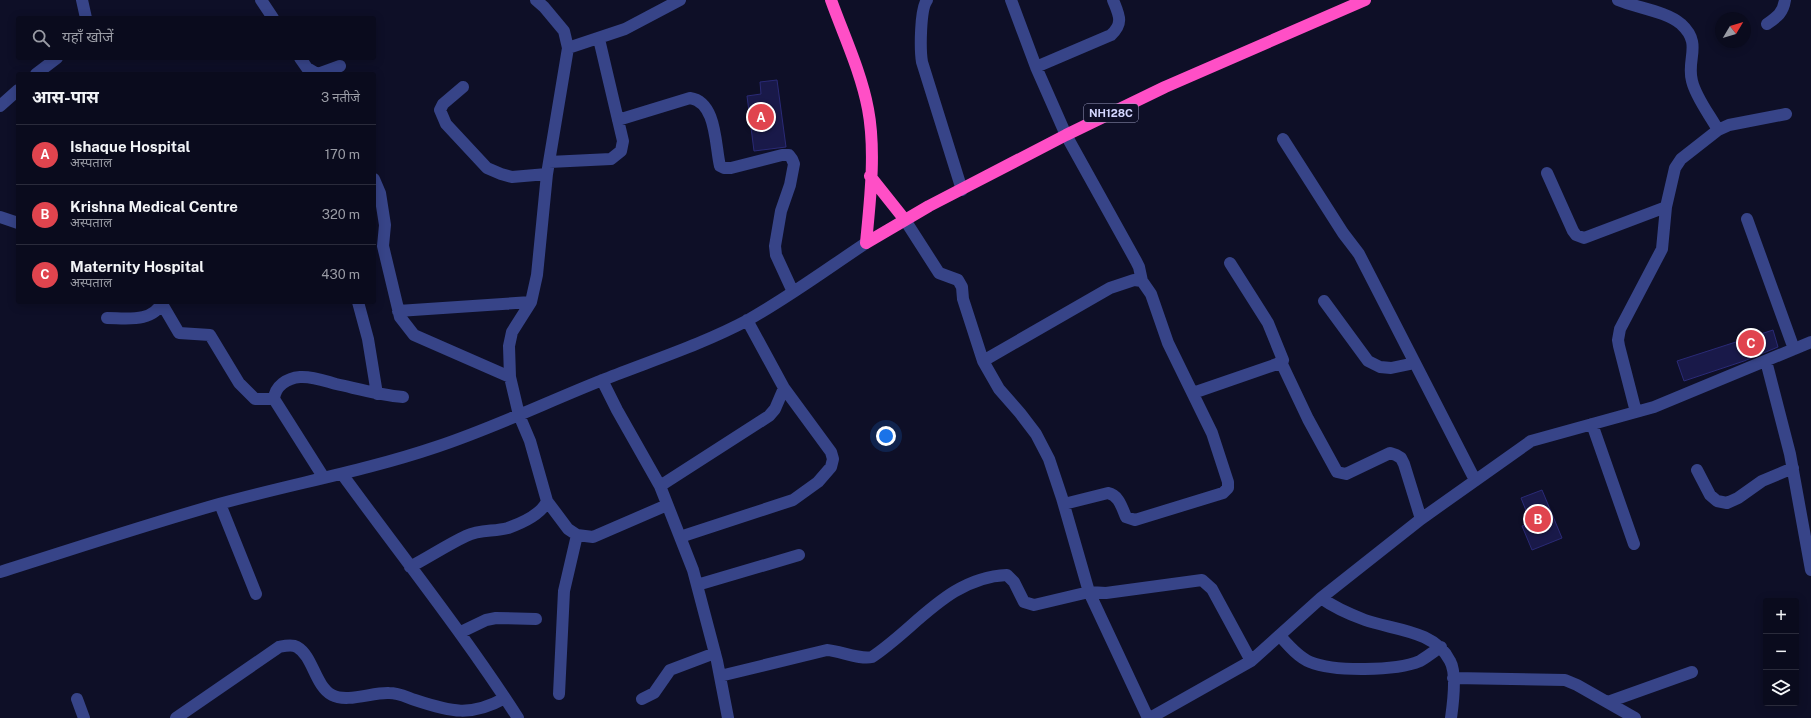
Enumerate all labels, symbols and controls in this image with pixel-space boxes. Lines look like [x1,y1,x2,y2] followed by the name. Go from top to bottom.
[1715,12,1751,48] north arrow
[16,16,376,60] search box
[30,27,52,49] icon: search
[62,28,113,45] text: यहाँ खोजें
[32,87,99,107] text: आस-पास
[321,90,360,105] text: 3 नतीजे
[748,102,774,132] pin: A
[1084,104,1138,122] road number: NH128C
[70,138,191,155] text: Ishaque Hospital
[40,147,50,162] text: A
[325,147,360,162] text: 170 m
[70,155,112,170] text: अस्पताल
[70,198,238,215] text: Krishna Medical Centre
[41,207,49,222] text: B
[322,207,360,222] text: 320 m
[70,215,112,230] text: अस्पताल
[70,258,204,275] text: Maternity Hospital
[40,267,50,282] text: C
[321,267,360,282] text: 430 m
[70,275,112,290] text: अस्पताल
[1738,328,1764,358] pin: C
[876,426,896,446] your location
[1525,504,1551,534] pin: B
[1763,598,1799,706] map controls
[1763,598,1799,634] button: +
[1763,634,1799,670] button: −
[1763,670,1799,706] button: layers

